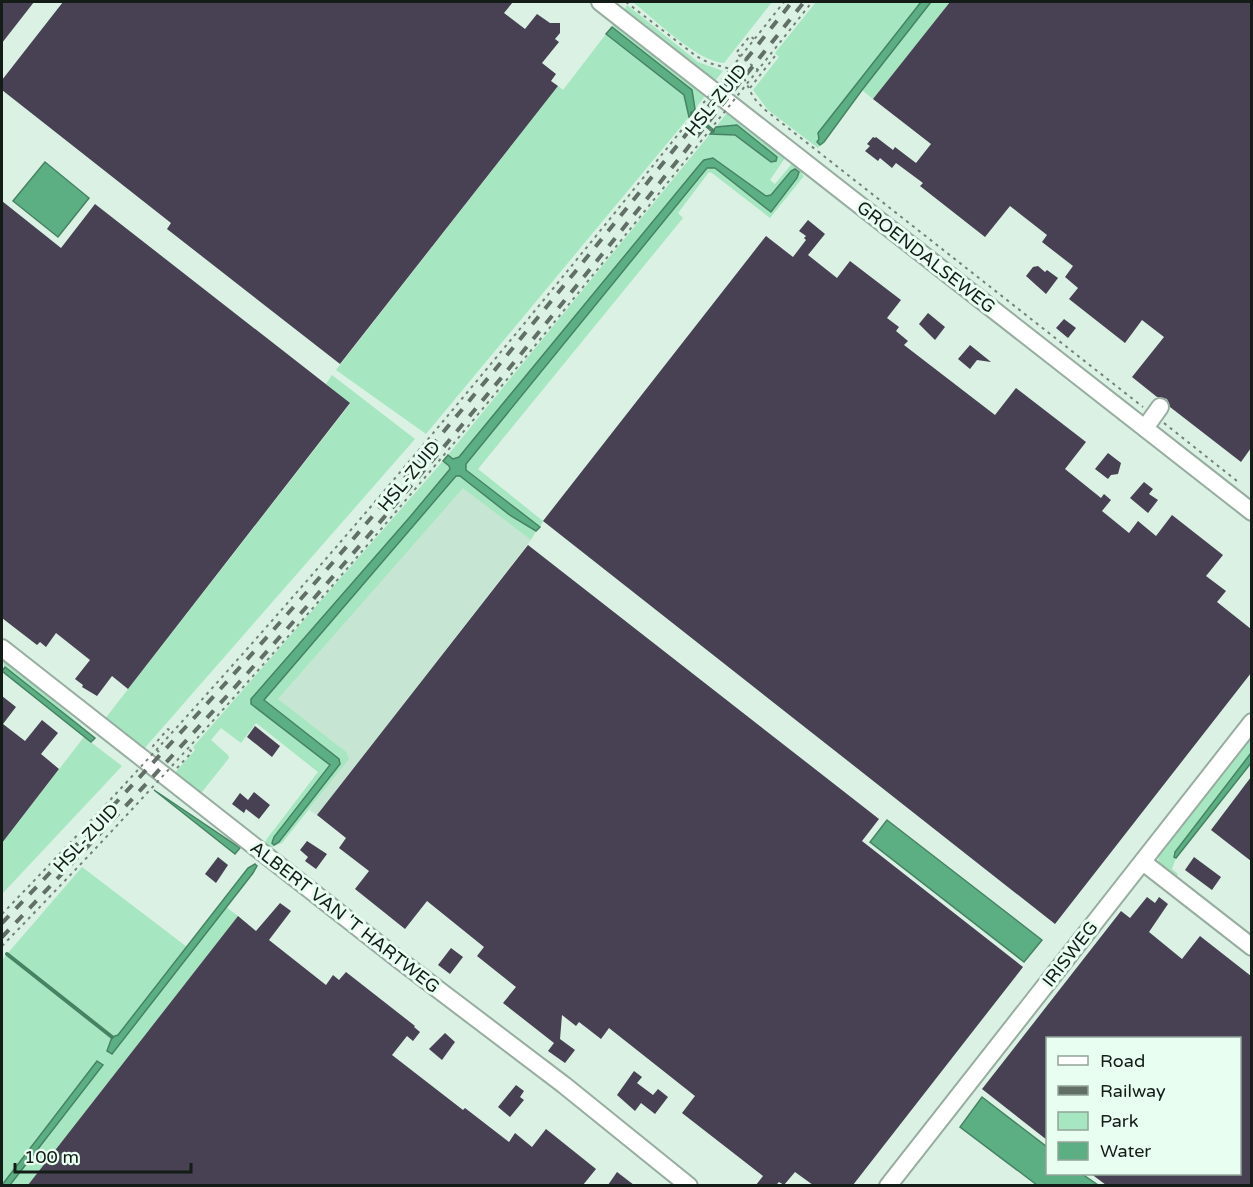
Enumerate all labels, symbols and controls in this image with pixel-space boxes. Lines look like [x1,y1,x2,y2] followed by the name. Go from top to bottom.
[680,60,752,140] street label: HSL-ZUID
[852,196,1000,318] street label: GROENDALSEWEG
[373,436,445,516] street label: HSL-ZUID
[49,799,123,877] street label: HSL-ZUID
[246,836,444,998] street label: ALBERT VAN 'T HARTWEG
[1038,917,1102,991] street label: IRISWEG
[1046,1037,1241,1175] legend
[1100,1050,1145,1072] text: Road
[1100,1080,1166,1102] text: Railway
[1100,1110,1139,1132] text: Park
[15,1136,190,1174] scale bar
[1100,1140,1151,1162] text: Water
[24,1146,79,1168] text: 100 m

